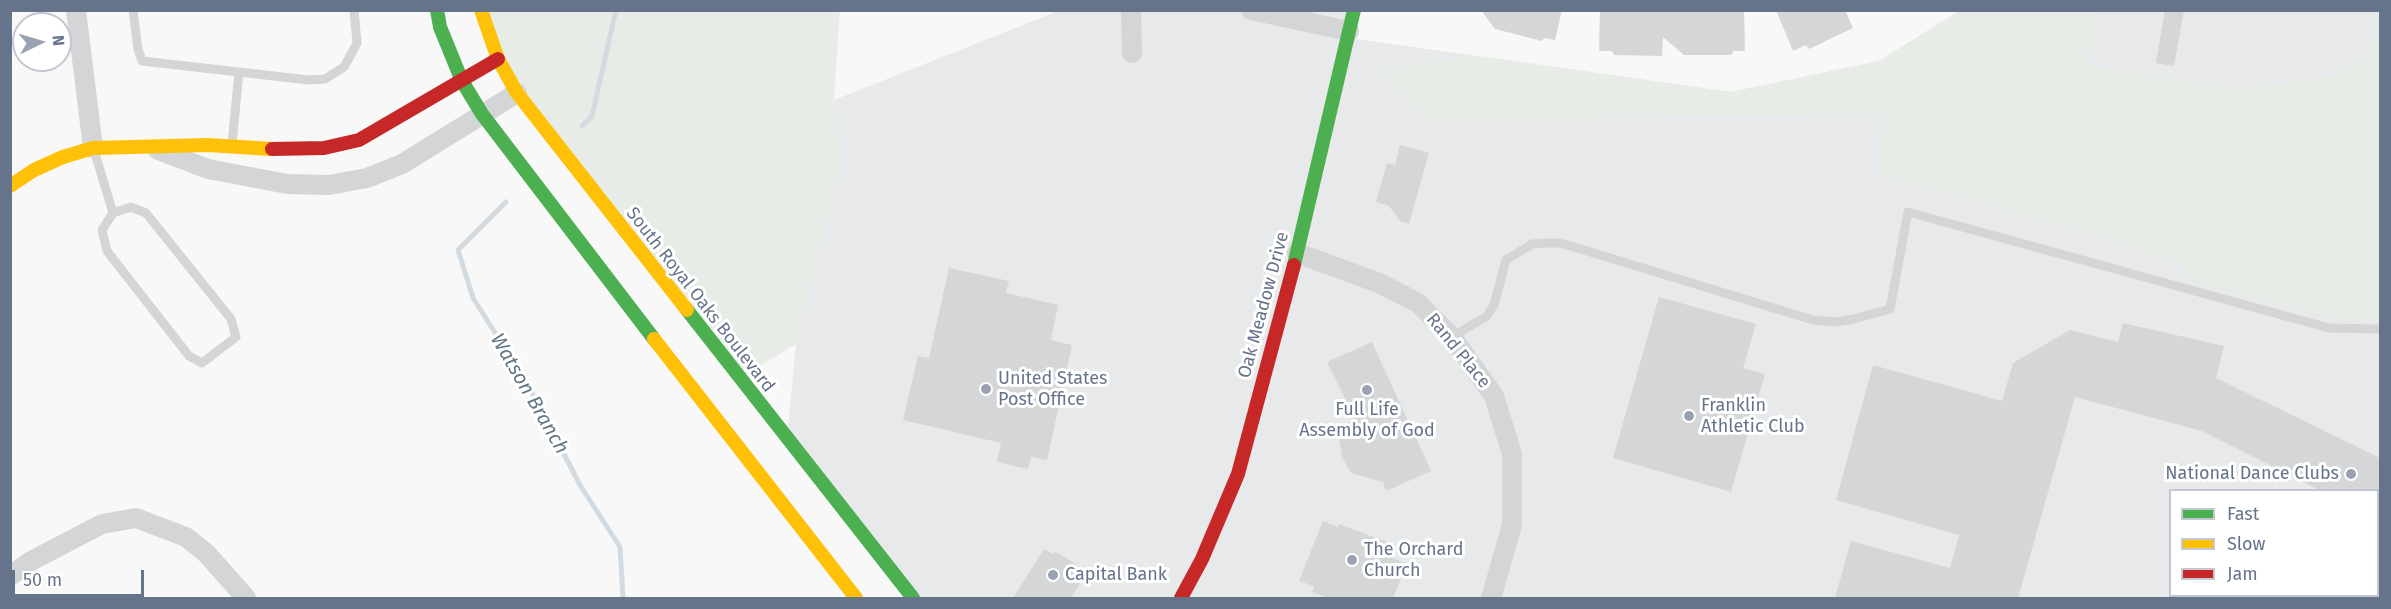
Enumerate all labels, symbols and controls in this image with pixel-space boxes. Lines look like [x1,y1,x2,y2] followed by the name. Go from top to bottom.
[12,12,72,72] north arrow
[49,34,68,47] text: N
[621,203,779,397] street label: South Royal Oaks Boulevard
[1234,229,1294,381] street label: Oak Meadow Drive
[1421,309,1495,393] street label: Rand Place
[485,329,573,459] water label: Watson Branch
[998,368,1108,410] place label: United States Post Office
[979,382,993,396] marker: United States Post Office
[1360,383,1374,397] marker: Full Life Assembly of God
[1701,395,1805,438] place label: Franklin Athletic Club
[1299,399,1435,442] place label: Full Life Assembly of God
[1682,409,1696,423] marker: Franklin Athletic Club
[2165,463,2339,485] place label: National Dance Clubs
[2344,467,2358,481] marker: National Dance Clubs
[2169,489,2379,597] legend
[2227,503,2259,525] text: Fast
[2227,533,2265,555] text: Slow
[1364,539,1463,582] place label: The Orchard Church
[1345,553,1359,567] marker: The Orchard Church
[15,558,147,596] scale bar
[2227,563,2258,585] text: Jam
[1065,564,1167,586] place label: Capital Bank
[1046,568,1060,582] marker: Capital Bank
[23,569,62,591] text: 50 m

